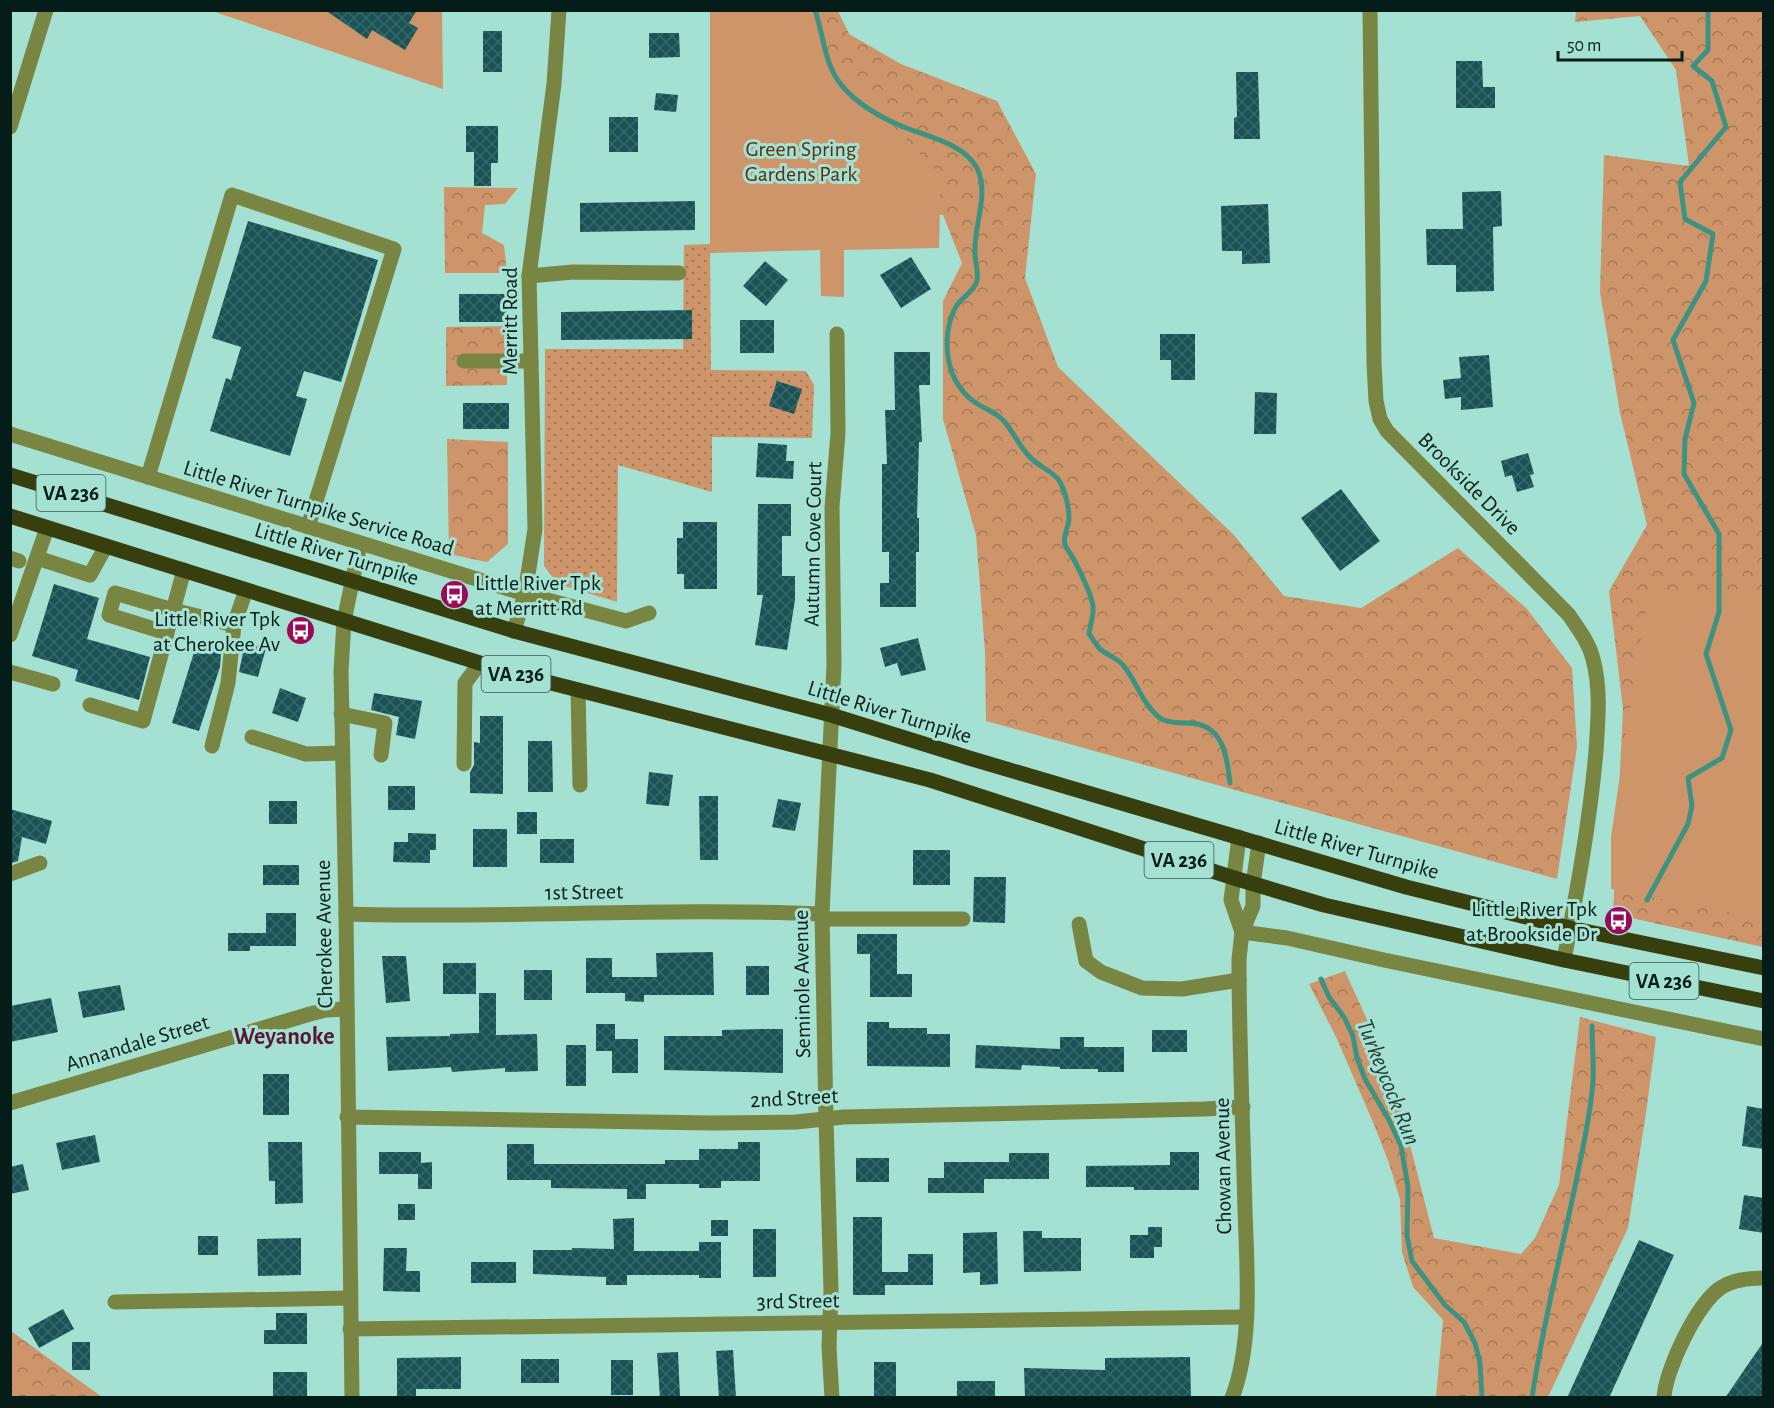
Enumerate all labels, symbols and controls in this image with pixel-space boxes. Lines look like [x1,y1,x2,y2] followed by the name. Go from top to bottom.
[1558,24,1682,62] scale bar
[1567,37,1601,55] text: 50 m
[745,138,857,185] park label: Green Spring Gardens Park
[499,267,521,375] street label: Merritt Road
[1414,428,1525,539] street label: Brookside Drive
[180,453,458,561] street label: Little River Turnpike Service Road
[801,461,825,627] street label: Autumn Cove Court
[36,475,106,511] road number: VA 236
[252,516,422,590] street label: Little River Turnpike
[475,572,601,619] place label: Little River Tpk at Merritt Rd
[438,579,470,611] bus stop icon: Little River Tpk at Merritt Rd
[153,608,281,655] place label: Little River Tpk at Cherokee Av
[285,615,317,647] bus stop icon: Little River Tpk at Cherokee Av
[482,656,550,692] road number: VA 236
[805,677,974,747] street label: Little River Turnpike
[1272,815,1441,883] street label: Little River Turnpike
[1144,842,1214,878] road number: VA 236
[312,859,336,1008] street label: Cherokee Avenue
[545,880,623,904] street label: 1st Street
[1466,898,1597,945] place label: Little River Tpk at Brookside Dr
[1602,905,1634,937] bus stop icon: Little River Tpk at Brookside Dr
[790,910,814,1058] street label: Seminole Avenue
[1630,963,1698,999] road number: VA 236
[63,1011,212,1075] street label: Annandale Street
[1352,1016,1424,1149] water label: Turkeycock Run
[233,1025,335,1049] district label: Weyanoke
[749,1085,839,1111] street label: 2nd Street
[1211,1097,1235,1235] street label: Chowan Avenue
[756,1289,840,1313] street label: 3rd Street

